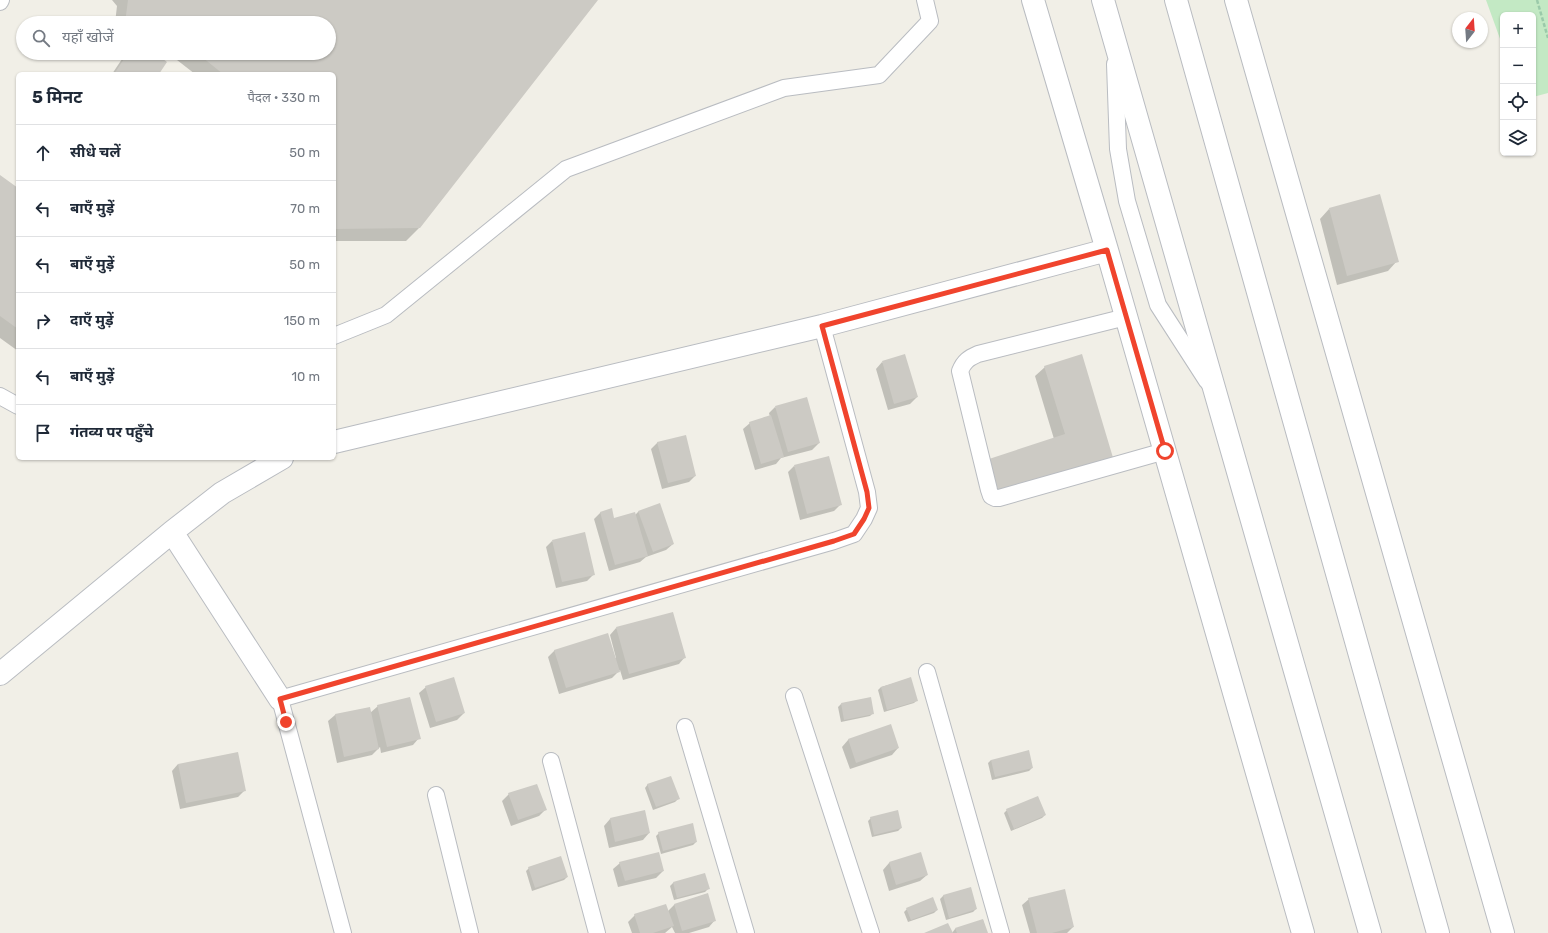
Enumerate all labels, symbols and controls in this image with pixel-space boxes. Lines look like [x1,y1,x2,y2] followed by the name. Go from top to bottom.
[1452,12,1488,48] north arrow
[1500,12,1536,156] map controls
[1500,12,1536,48] button: +
[16,16,336,60] search box
[30,27,52,49] icon: search
[62,28,114,46] text: यहाँ खोजें
[1500,48,1536,84] button: −
[1500,84,1536,120] button: locate
[32,87,82,107] text: 5 मिनट
[248,90,320,105] text: पैदल · 330 m
[1500,120,1536,156] button: layers
[32,142,54,164] icon: ahead
[70,143,120,161] text: सीधे चलें
[289,145,320,160] text: 50 m
[32,198,54,220] icon: left
[70,199,114,217] text: बाएँ मुड़ें
[290,201,320,216] text: 70 m
[32,254,54,276] icon: left
[70,255,114,273] text: बाएँ मुड़ें
[289,257,320,272] text: 50 m
[32,310,54,332] icon: right
[70,311,113,329] text: दाएँ मुड़ें
[284,313,320,328] text: 150 m
[32,366,54,388] icon: left
[70,367,114,385] text: बाएँ मुड़ें
[291,369,320,384] text: 10 m
[32,422,54,444] icon: arrive
[70,423,154,441] text: गंतव्य पर पहुँचे
[1156,442,1174,460] route start
[277,713,295,731] route end

